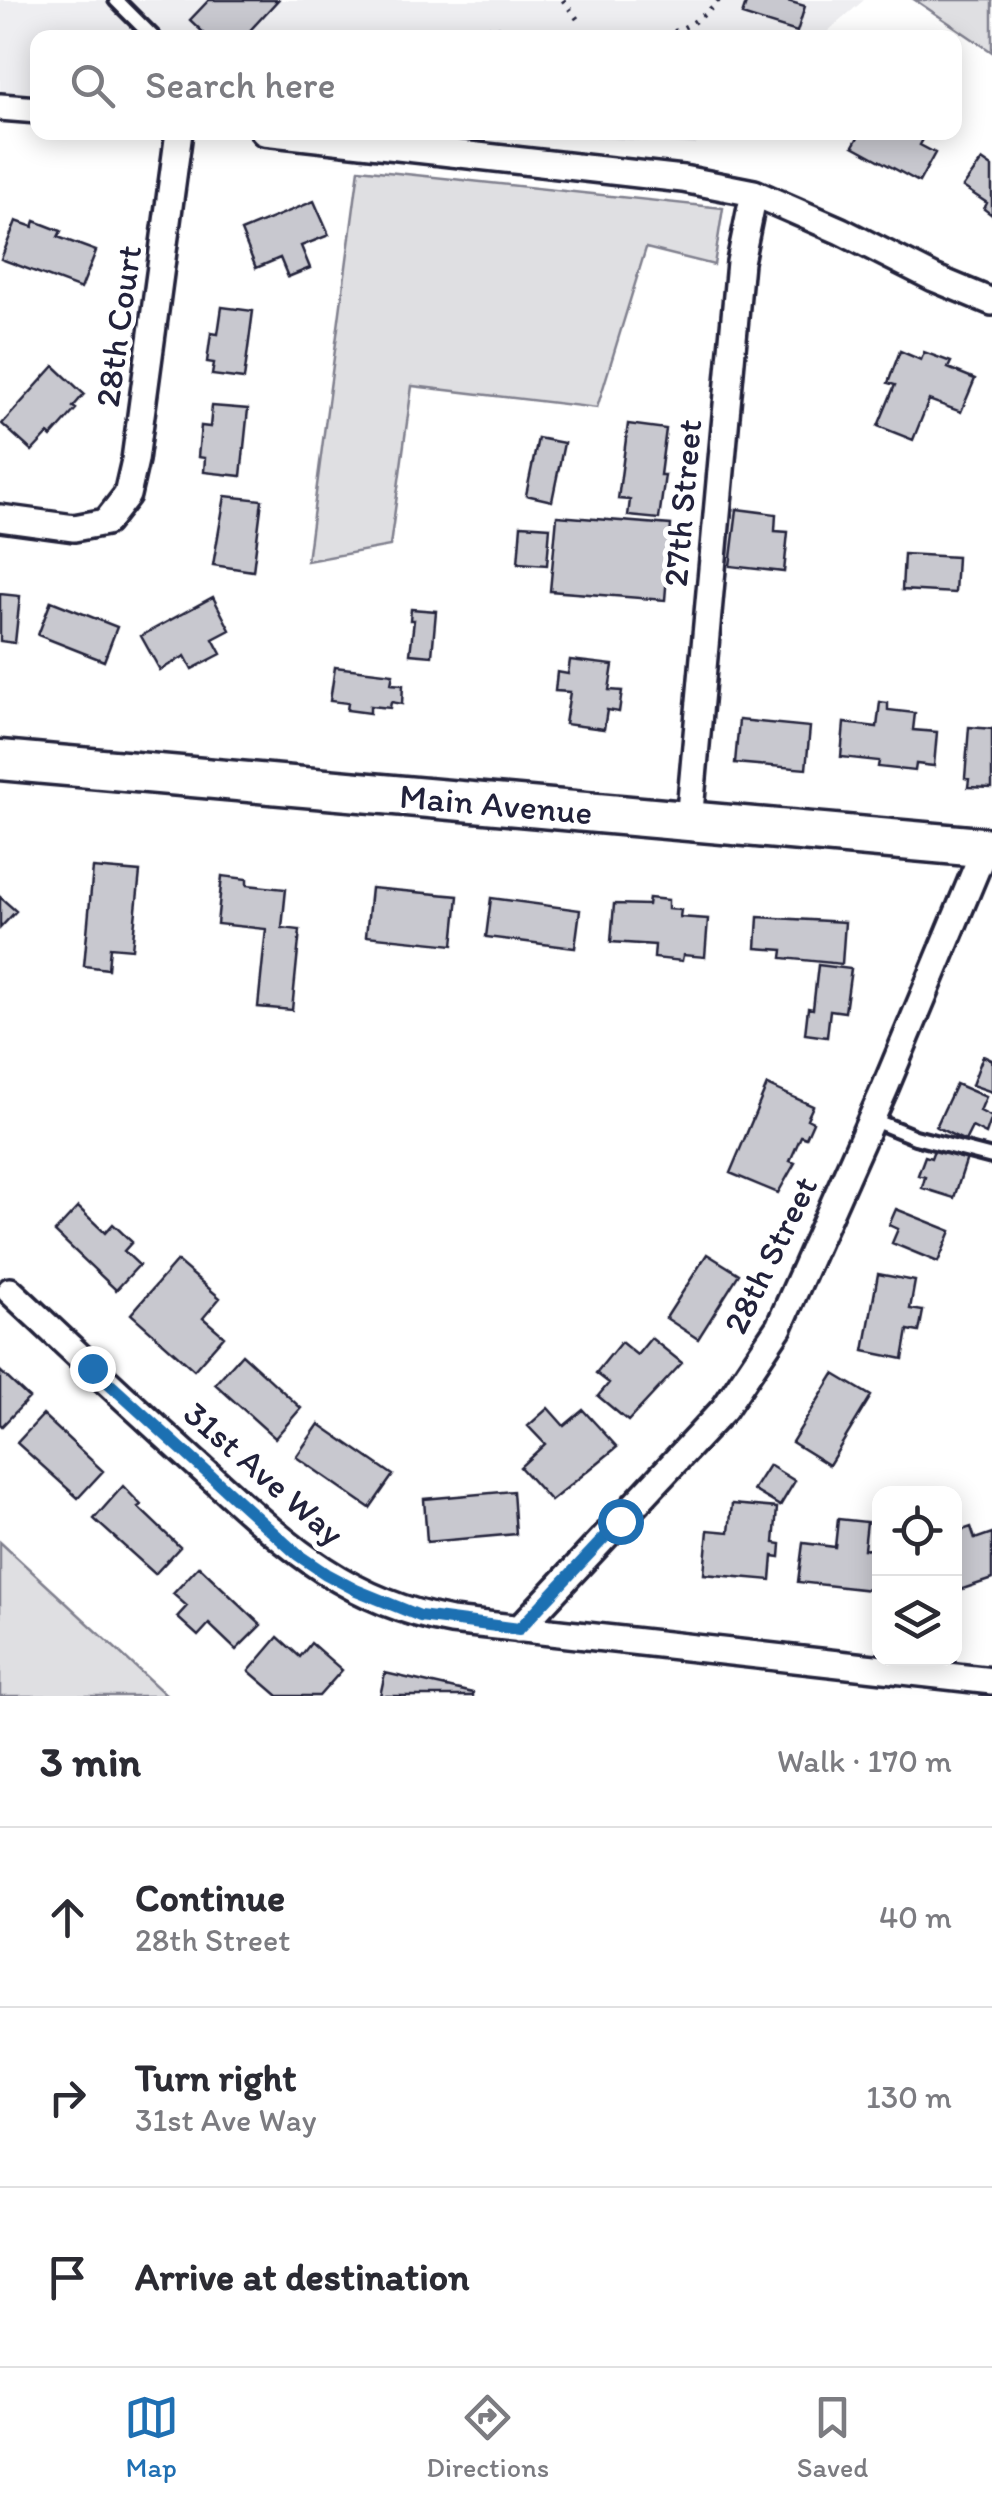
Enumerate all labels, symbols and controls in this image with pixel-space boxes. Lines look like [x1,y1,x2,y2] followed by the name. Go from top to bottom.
[30,30,962,140] search box
[65,58,120,113] icon: search
[145,62,336,108] text: Search here
[86,242,150,410] street label: 28th Court
[654,418,710,588] street label: 27th Street
[398,775,594,833] street label: Main Avenue
[714,1170,826,1340] street label: 28th Street
[70,1346,116,1392] route end
[175,1392,353,1554] street label: 31st Ave Way
[872,1486,962,1666] map controls
[872,1486,962,1576] button: locate
[598,1499,644,1545] route start
[872,1576,962,1666] button: layers
[40,1736,141,1787] text: 3 min
[777,1742,952,1780] text: Walk · 170 m
[135,1875,285,1921] text: Continue
[40,1890,95,1945] icon: ahead
[879,1898,952,1936] text: 40 m
[135,1921,290,1959] text: 28th Street
[135,2055,297,2101] text: Turn right
[40,2070,95,2125] icon: right
[866,2078,952,2116] text: 130 m
[135,2101,317,2139] text: 31st Ave Way
[40,2250,95,2305] icon: arrive
[135,2254,470,2300] text: Arrive at destination
[124,2390,179,2484] tab: Map
[426,2390,549,2484] tab: Directions
[797,2390,868,2484] tab: Saved

